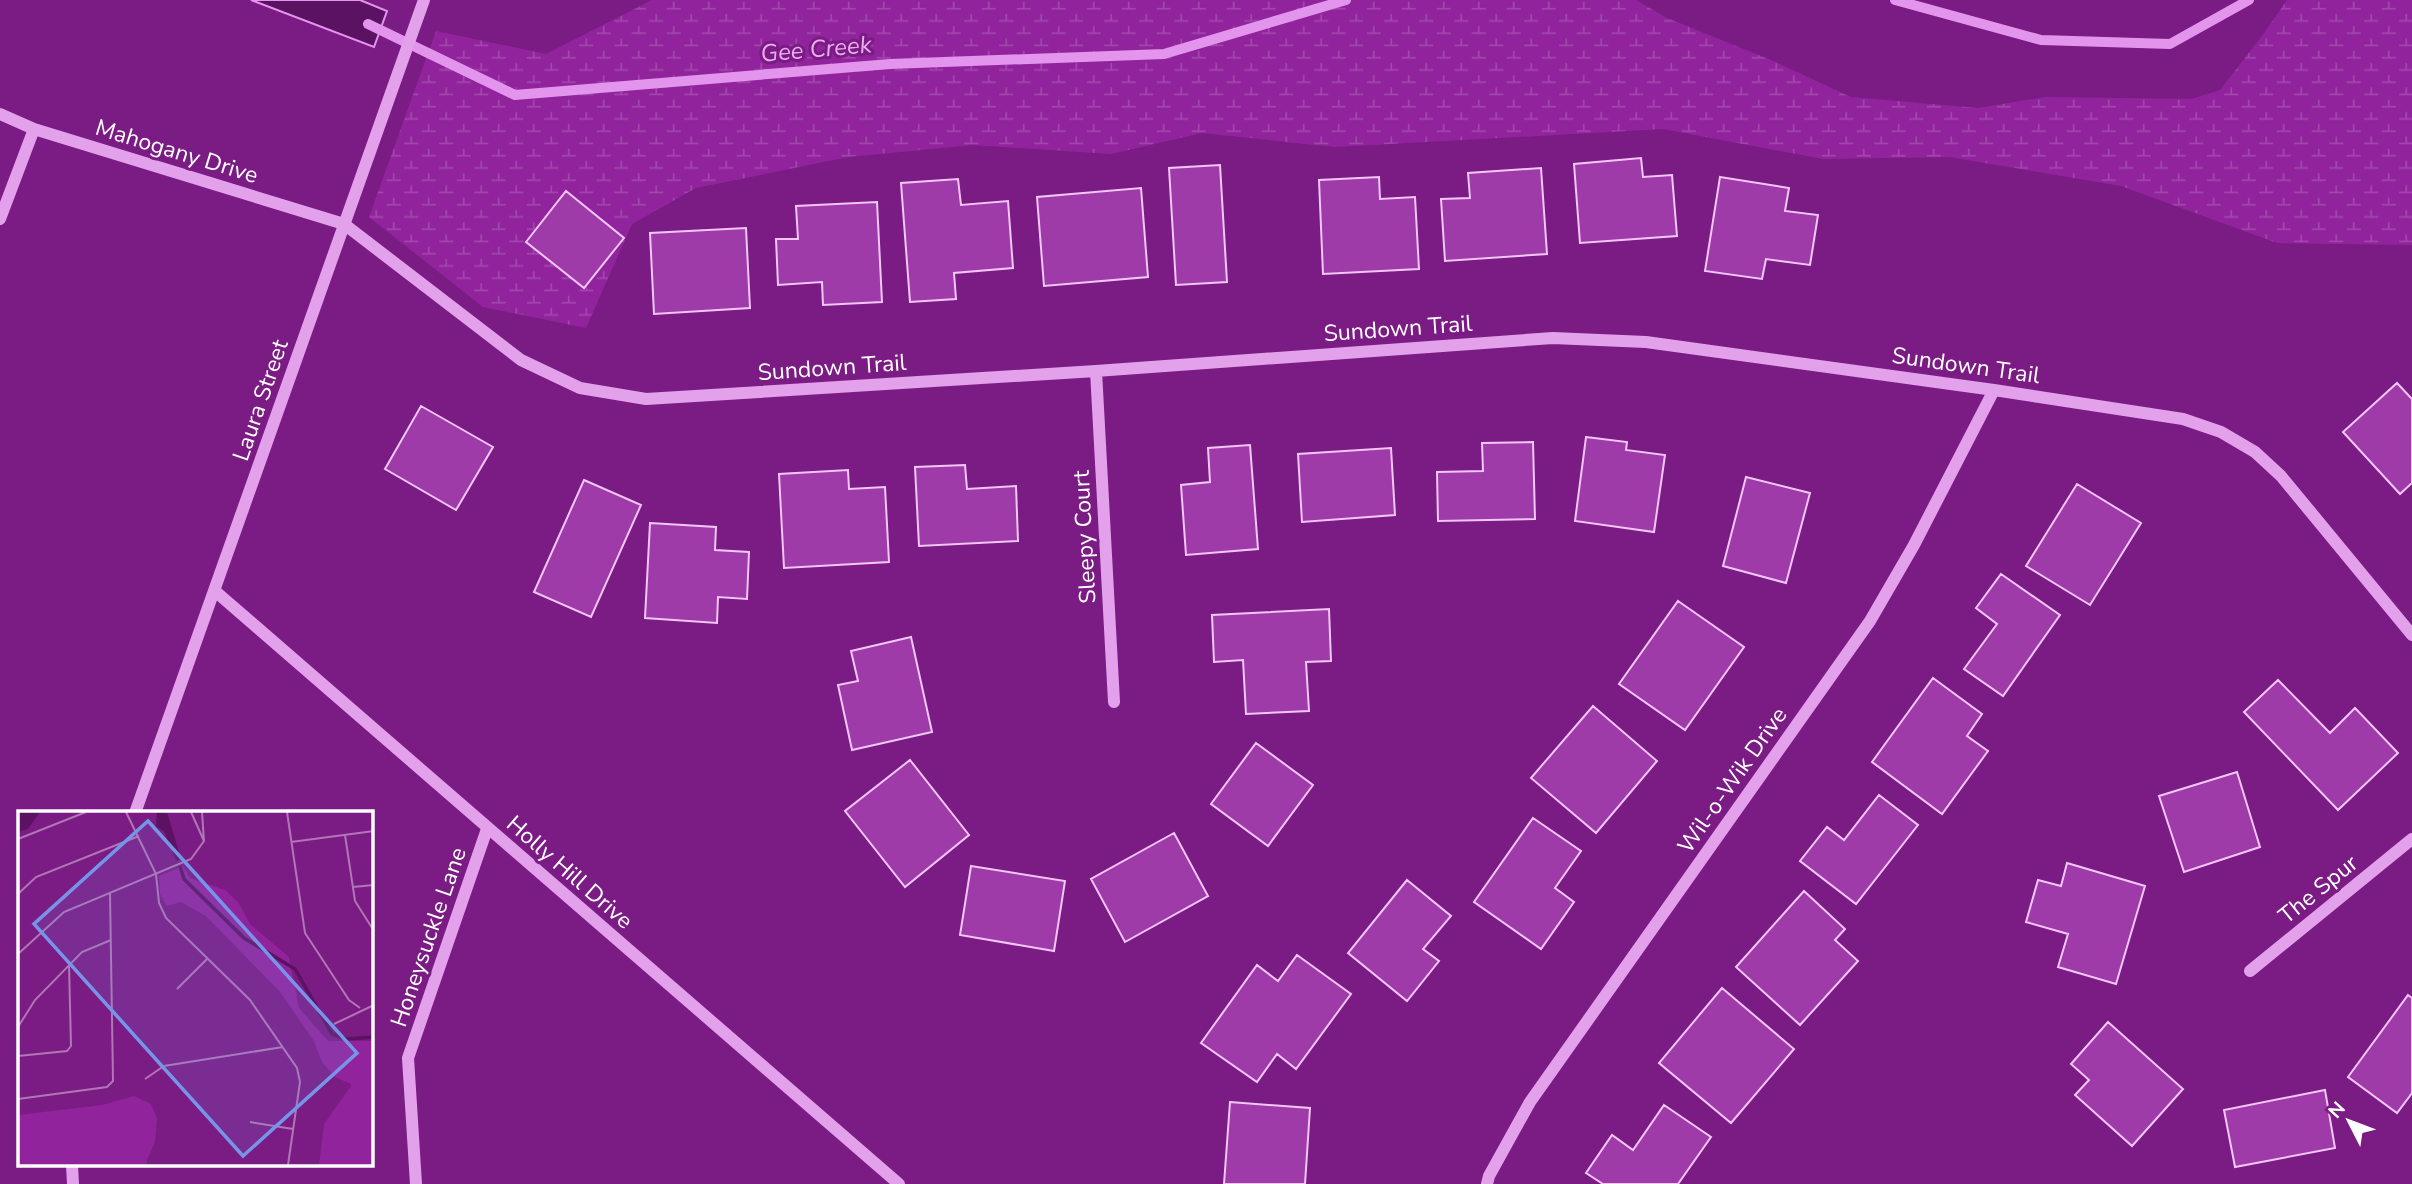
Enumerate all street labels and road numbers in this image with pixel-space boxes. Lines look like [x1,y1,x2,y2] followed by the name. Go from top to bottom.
[92,112,262,191] street label: Mahogany Drive
[1323,308,1474,349] street label: Sundown Trail
[225,334,296,465] street label: Laura Street
[1890,340,2042,391] street label: Sundown Trail
[757,347,908,388] street label: Sundown Trail
[1065,469,1103,604] street label: Sleepy Court
[1670,701,1794,860] street label: Wil-o-Wik Drive
[500,809,640,936] street label: Holly Hill Drive
[383,843,474,1031] street label: Honeysuckle Lane
[2272,847,2365,931] street label: The Spur

